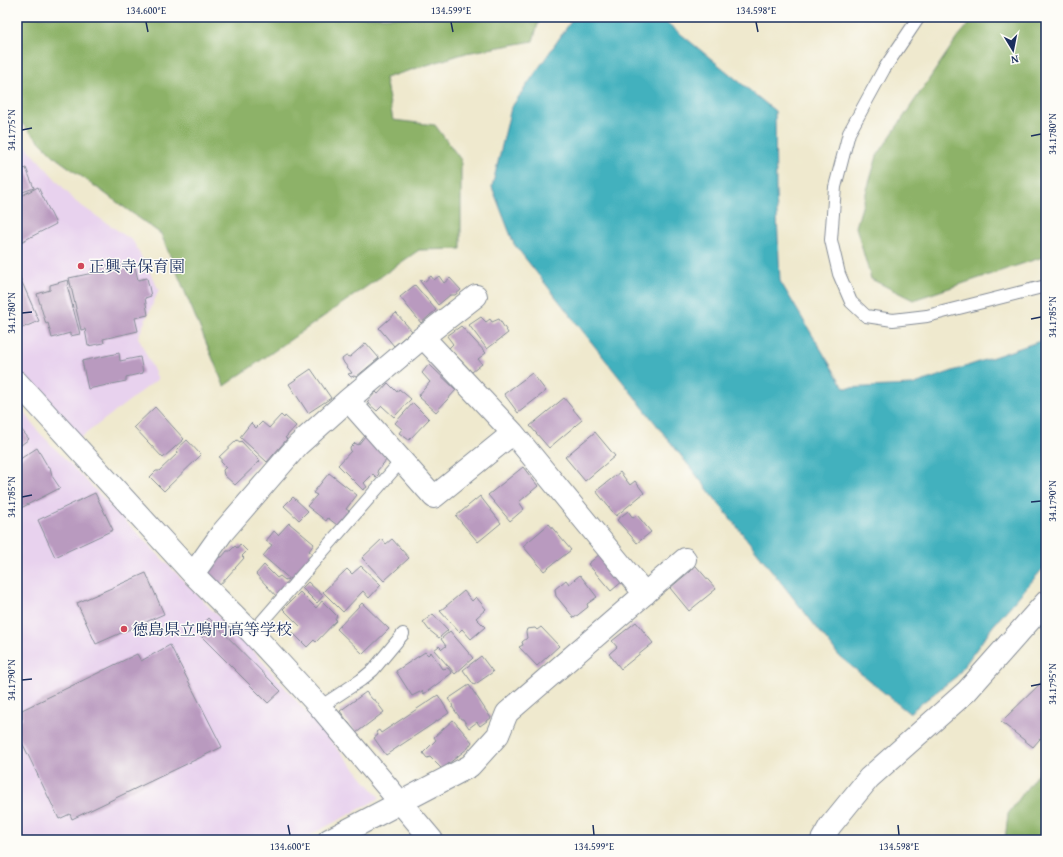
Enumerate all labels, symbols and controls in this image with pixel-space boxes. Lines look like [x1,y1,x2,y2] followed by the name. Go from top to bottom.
[126,3,166,18] text: 134.600°E
[431,3,471,18] text: 134.599°E
[736,3,776,18] text: 134.598°E
[993,30,1033,70] north arrow
[1009,51,1020,68] text: N
[4,109,19,151] text: 34.1775°N
[1045,113,1060,155] text: 34.1780°N
[89,254,185,278] place label: 正興寺保育園
[76,261,86,271] marker: 正興寺保育園
[4,292,19,334] text: 34.1780°N
[1045,296,1060,338] text: 34.1785°N
[4,476,19,518] text: 34.1785°N
[1045,480,1060,522] text: 34.1790°N
[132,617,292,641] place label: 徳島県立鳴門高等学校
[119,624,129,634] marker: 徳島県立鳴門高等学校
[4,659,19,701] text: 34.1790°N
[1045,663,1060,705] text: 34.1795°N
[270,839,310,854] text: 134.600°E
[574,839,614,854] text: 134.599°E
[879,839,919,854] text: 134.598°E

